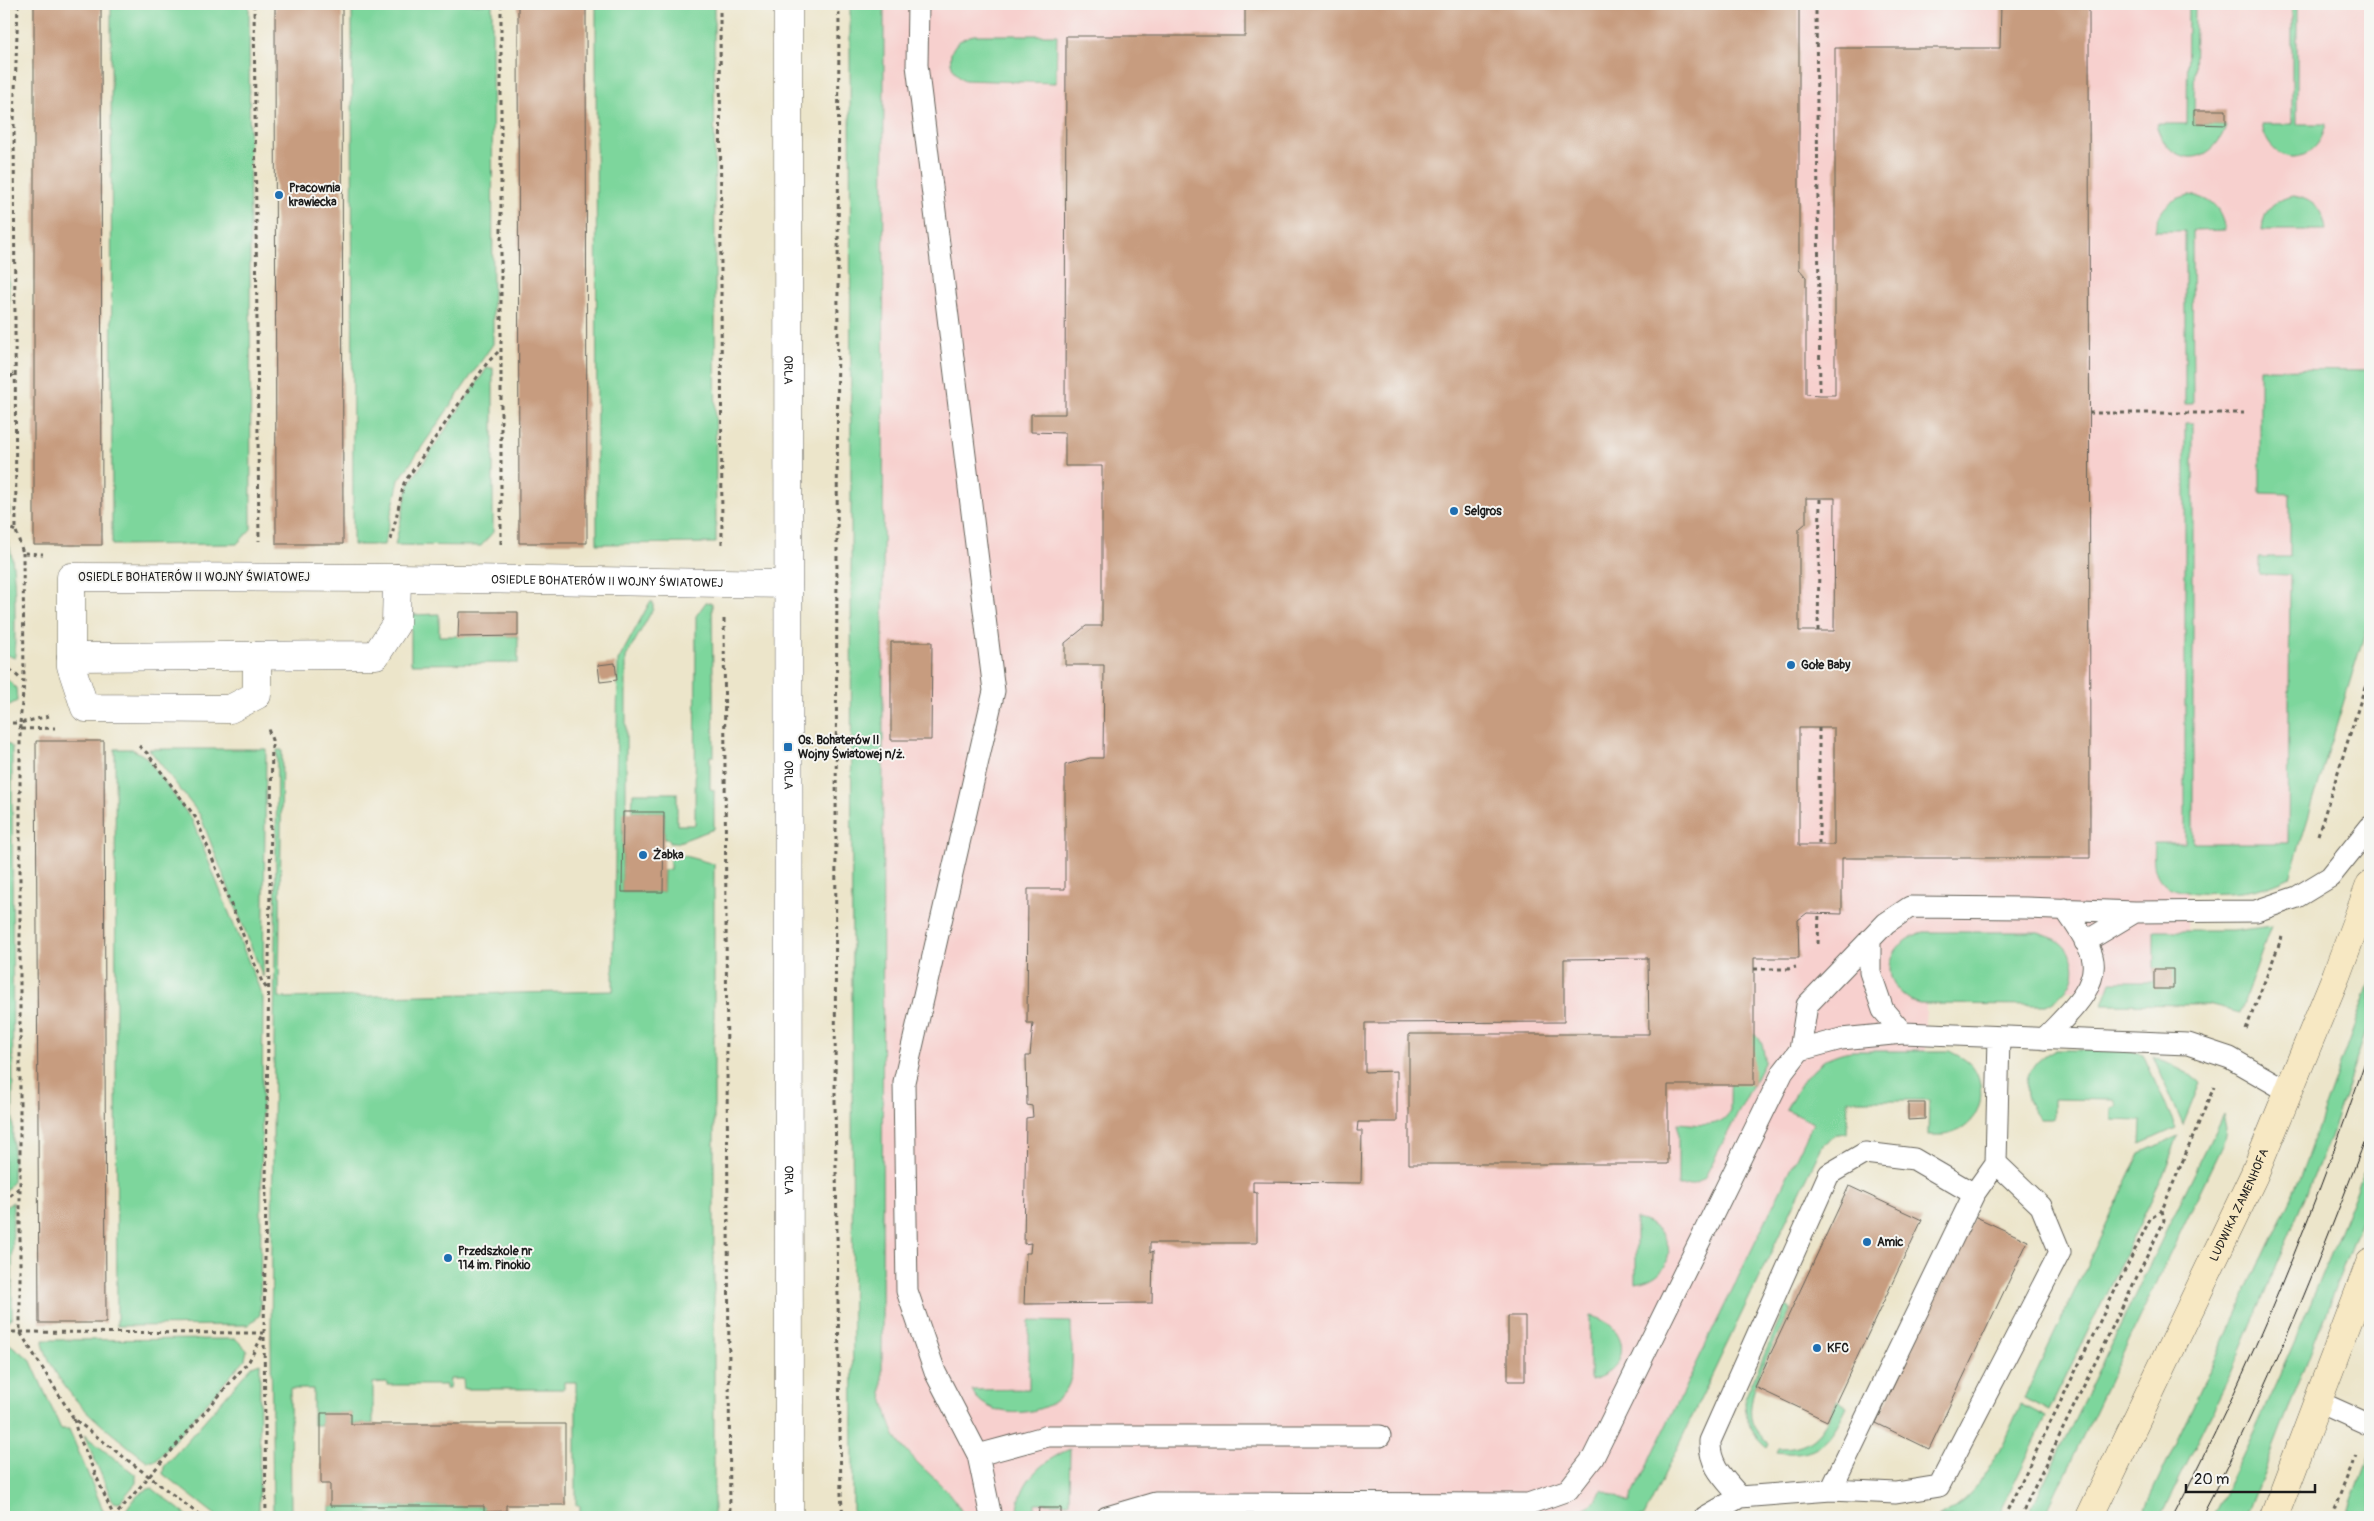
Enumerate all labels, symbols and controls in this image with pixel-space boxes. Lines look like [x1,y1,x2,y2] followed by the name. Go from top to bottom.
[288,181,341,210] place label: Pracownia krawiecka
[273,189,285,201] marker: Pracownia krawiecka
[780,355,795,385] street label: ORLA
[1464,504,1502,519] place label: Selgros
[1448,505,1460,517] marker: Selgros
[78,569,310,585] street label: OSIEDLE BOHATERÓW II WOJNY ŚWIATOWEJ
[491,572,723,591] street label: OSIEDLE BOHATERÓW II WOJNY ŚWIATOWEJ
[1801,658,1851,673] place label: Gołe Baby
[1785,659,1797,671] marker: Gołe Baby
[798,733,905,762] place label: Os. Bohaterów II Wojny Światowej n/ż.
[782,741,794,753] marker: Os. Bohaterów II Wojny Światowej n/ż.
[780,760,796,790] street label: ORLA
[653,847,684,863] place label: Żabka
[637,849,649,861] marker: Żabka
[2207,1146,2272,1264] street label: LUDWIKA ZAMENHOFA
[781,1165,796,1195] street label: ORLA
[1877,1235,1903,1250] place label: Amic
[1861,1236,1873,1248] marker: Amic
[458,1244,533,1273] place label: Przedszkole nr 114 im. Pinokio
[442,1252,454,1264] marker: Przedszkole nr 114 im. Pinokio
[1827,1341,1849,1356] place label: KFC
[1811,1342,1823,1354] marker: KFC
[2186,1461,2315,1493] scale bar
[2194,1470,2229,1489] text: 20 m

